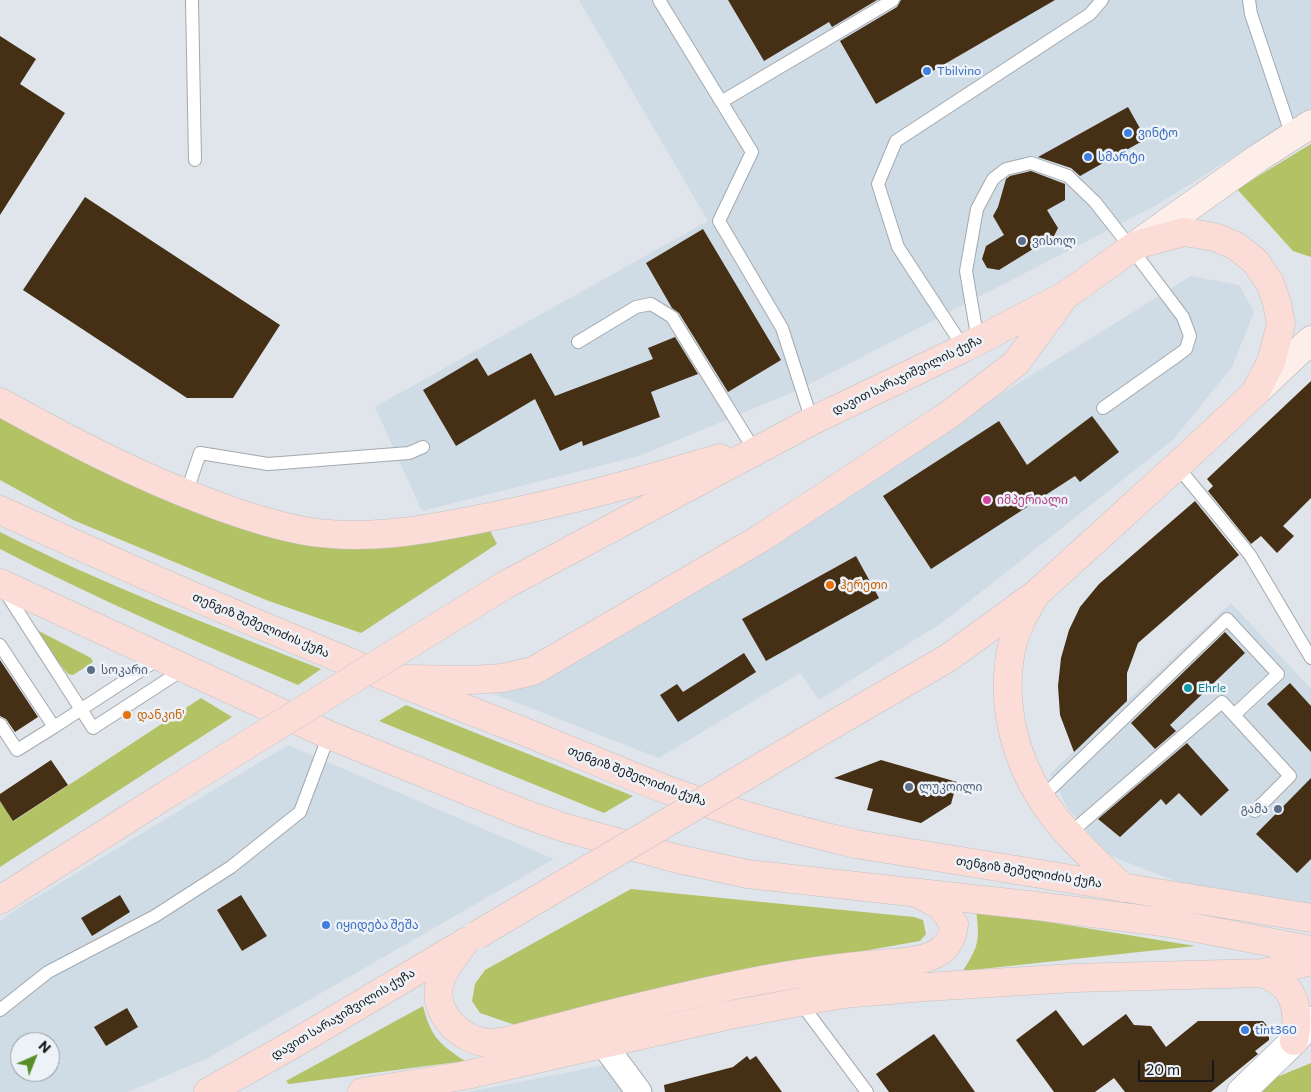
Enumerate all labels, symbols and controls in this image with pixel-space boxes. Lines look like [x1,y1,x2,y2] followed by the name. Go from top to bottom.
[937,64,981,78] place label: Tbilvino
[921,65,933,77] marker: Tbilvino
[1138,126,1178,140] place label: ვინტო
[1122,127,1134,139] marker: ვინტო
[1098,150,1145,164] place label: სმარტი
[1082,151,1094,163] marker: სმარტი
[1032,234,1076,248] place label: ვისოლ
[1016,235,1028,247] marker: ვისოლ
[830,332,984,418] street label: დავით სარაჯიშვილის ქუჩა
[997,493,1068,507] place label: იმპერიალი
[981,494,993,506] marker: იმპერიალი
[840,578,888,592] place label: ჰერეთი
[824,579,836,591] marker: ჰერეთი
[190,590,332,660] street label: თენგიზ შეშელიძის ქუჩა
[101,663,148,677] place label: სოკარი
[85,664,97,676] marker: სოკარი
[1198,681,1226,695] place label: Ehrle
[1182,682,1194,694] marker: Ehrle
[137,708,185,722] place label: დანკინ'
[121,709,133,721] marker: დანკინ'
[565,743,709,809] street label: თენგიზ შეშელიძის ქუჩა
[919,780,982,794] place label: ლუკოილი
[903,781,915,793] marker: ლუკოილი
[1241,802,1268,816] place label: გამა
[1272,803,1284,815] marker: გამა
[955,853,1103,891] street label: თენგიზ შეშელიძის ქუჩა
[336,918,419,932] place label: იყიდება შეშა
[320,919,332,931] marker: იყიდება შეშა
[268,965,418,1063] street label: დავით სარაჯიშვილის ქუჩა
[1255,1023,1297,1037] place label: tint360
[1239,1024,1251,1036] marker: tint360
[10,1032,60,1082] north arrow
[35,1037,55,1056] text: N
[1141,1050,1217,1082] scale bar
[1146,1060,1180,1078] text: 20 m

